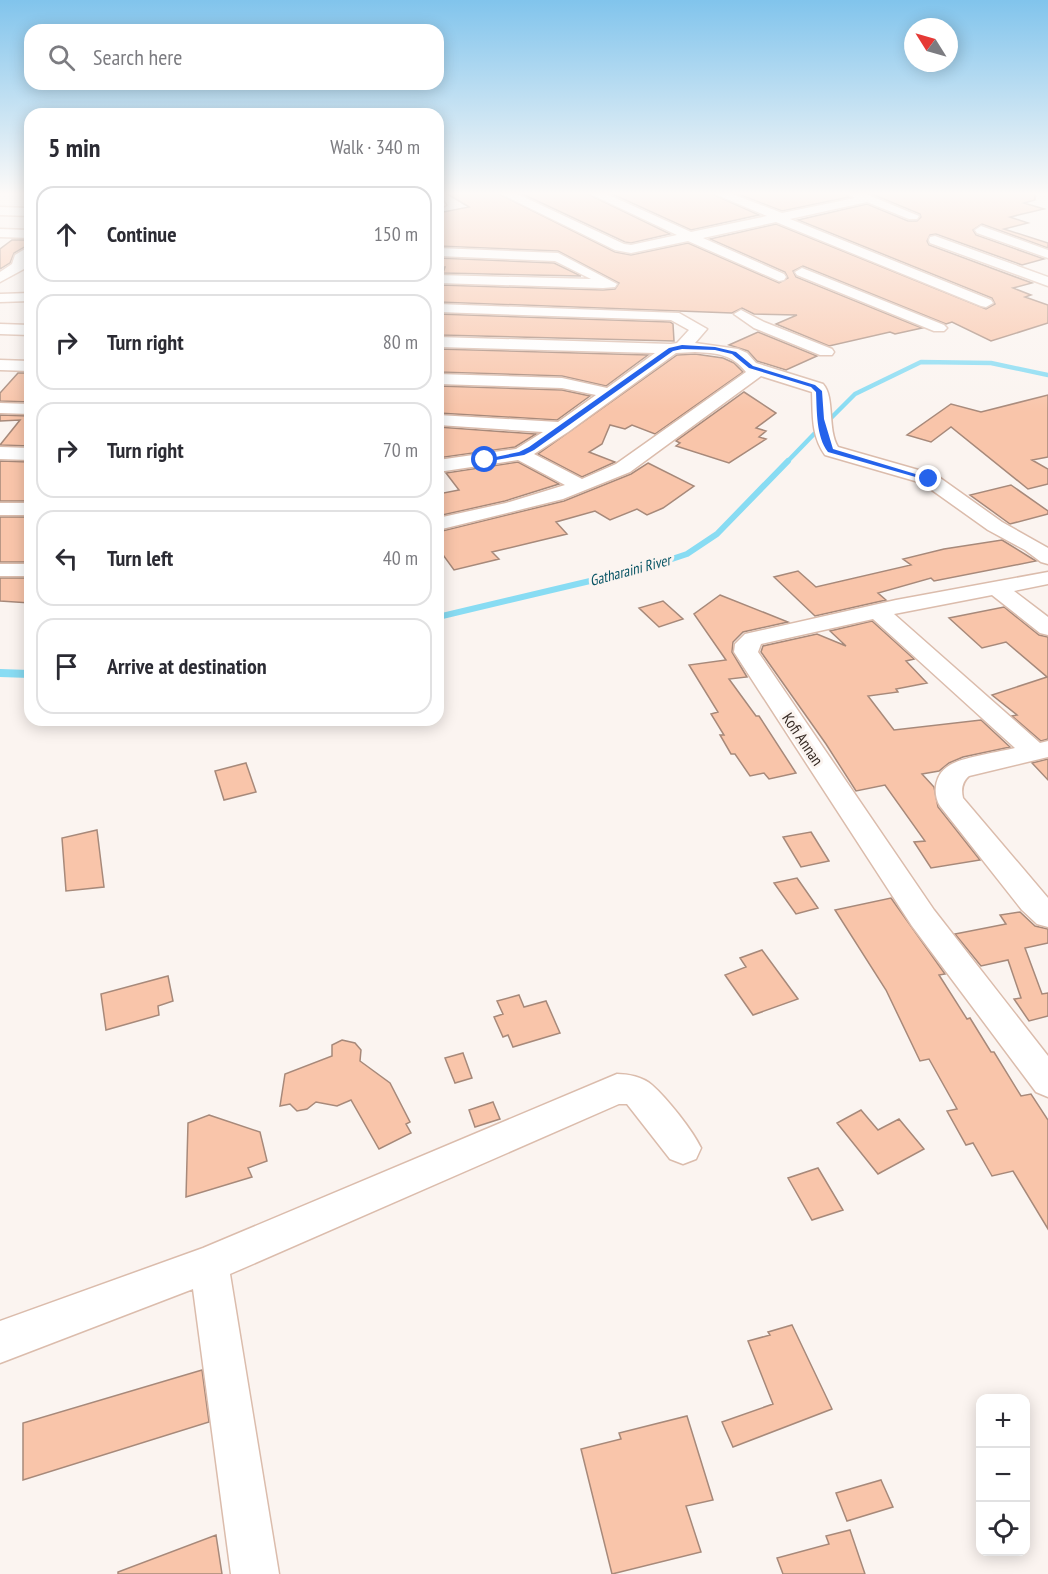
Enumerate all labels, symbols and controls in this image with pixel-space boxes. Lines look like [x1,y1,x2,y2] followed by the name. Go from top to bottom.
[904,18,958,72] north arrow
[24,24,444,90] search box
[45,41,78,74] icon: search
[93,43,182,71] text: Search here
[48,131,101,164] text: 5 min
[330,134,420,160] text: Walk · 340 m
[50,218,83,251] icon: ahead
[107,220,177,248] text: Continue
[374,221,418,247] text: 150 m
[50,326,83,359] icon: right
[107,328,184,356] text: Turn right
[383,329,418,355] text: 80 m
[50,434,83,467] icon: right
[107,436,184,464] text: Turn right
[383,437,418,463] text: 70 m
[471,446,497,472] route start
[915,465,941,491] route end
[50,542,83,575] icon: left
[107,544,173,572] text: Turn left
[383,545,418,571] text: 40 m
[587,550,674,590] water label: Gatharaini River
[50,650,83,683] icon: arrive
[107,652,267,680] text: Arrive at destination
[778,709,828,769] street label: Kofi Annan
[976,1394,1030,1556] map controls
[976,1394,1030,1448] button: +
[976,1448,1030,1502] button: −
[976,1502,1030,1556] button: locate

